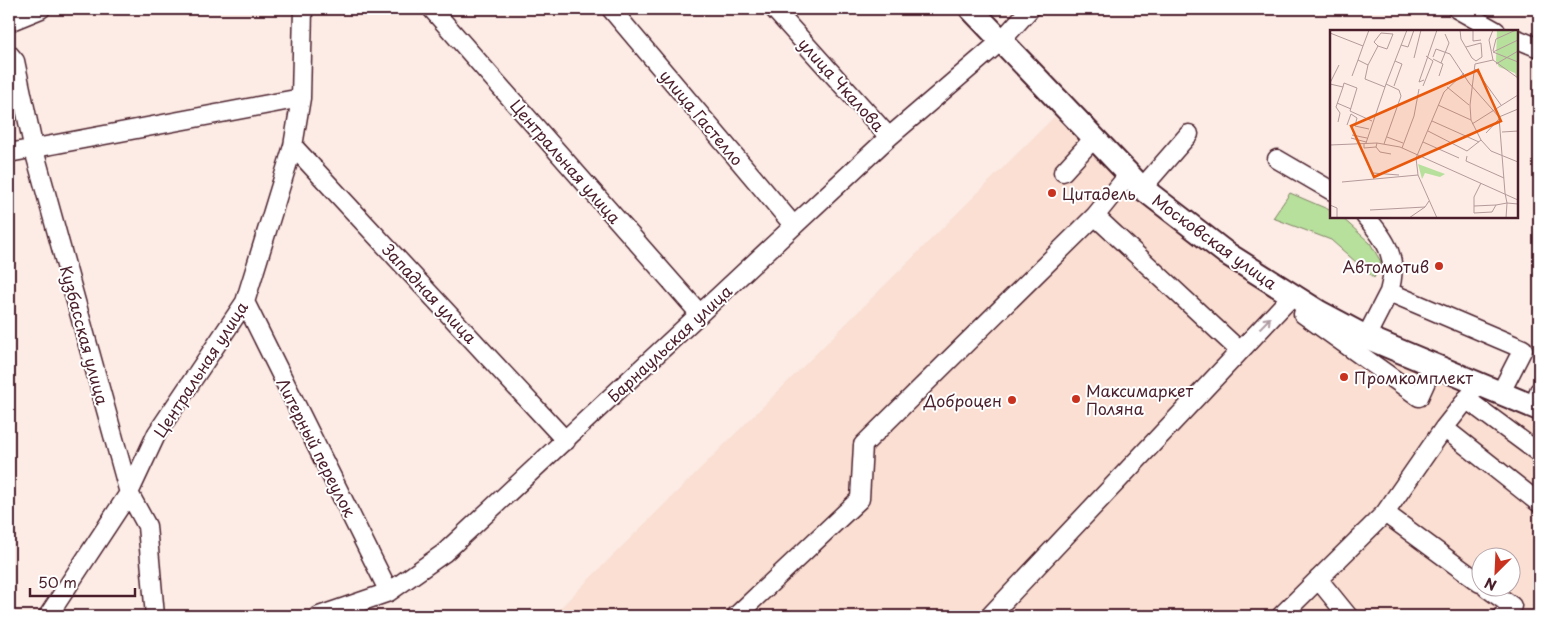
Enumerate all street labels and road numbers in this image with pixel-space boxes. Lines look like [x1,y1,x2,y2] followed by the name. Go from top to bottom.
[793,32,891,136] street label: улица Чкалова
[655,64,750,170] street label: улица Гастелло
[505,94,627,228] street label: Центральная улица
[1148,188,1282,294] street label: Московская улица
[377,238,483,348] street label: Западная улица
[55,263,115,407] street label: Кузбасская улица
[601,279,737,407] street label: Барнаульская улица
[147,296,253,442] street label: Центральная улица
[272,373,363,521] street label: Литерный переулок

